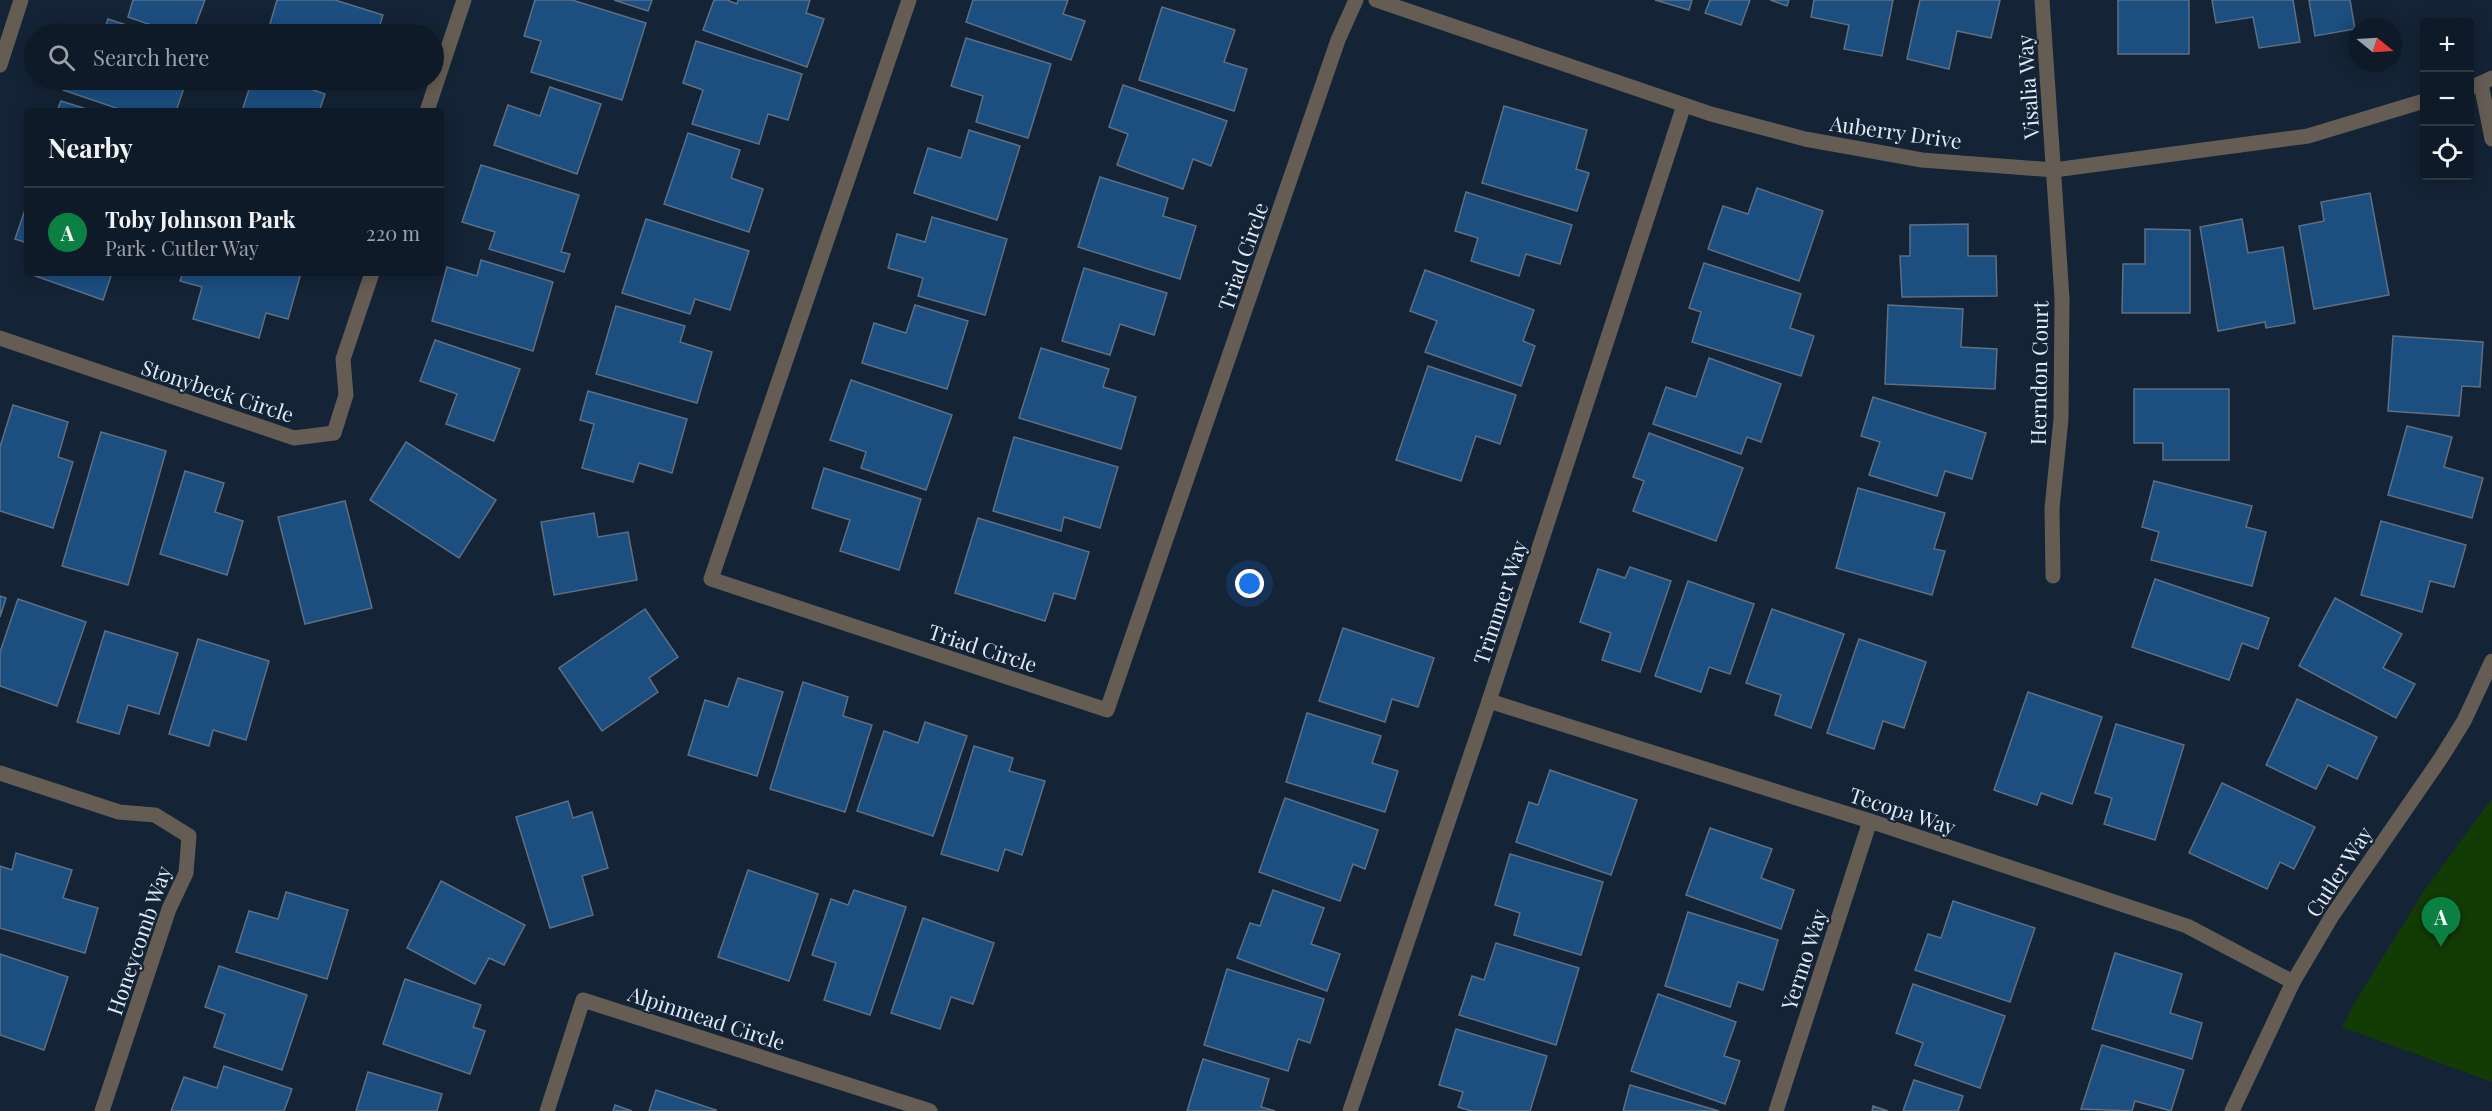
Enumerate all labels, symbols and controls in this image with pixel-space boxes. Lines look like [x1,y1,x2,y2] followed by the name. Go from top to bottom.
[2348,18,2402,72] north arrow
[2420,18,2474,180] map controls
[2420,18,2474,72] button: +
[24,24,444,90] search box
[2009,34,2045,141] street label: Visalia Way
[45,41,78,74] icon: search
[93,42,209,72] text: Search here
[2420,72,2474,126] button: −
[1827,108,1964,154] street label: Auberry Drive
[2420,126,2474,180] button: locate
[48,130,133,165] text: Nearby
[1210,198,1274,314] street label: Triad Circle
[105,204,295,234] text: Toby Johnson Park
[61,219,74,246] text: A
[366,219,420,246] text: 220 m
[105,234,259,261] text: Park · Cutler Way
[2023,300,2053,445] street label: Herndon Court
[138,352,298,428] street label: Stonybeck Circle
[1466,536,1532,668] street label: Trimmer Way
[1235,569,1264,598] your location
[925,616,1041,678] street label: Triad Circle
[1846,780,1960,840] street label: Tecopa Way
[2298,820,2378,922] street label: Cutler Way
[99,861,177,1018] street label: Honeycomb Way
[2422,898,2460,947] pin: A
[1773,905,1833,1014] street label: Yermo Way
[624,978,789,1056] street label: Alpinmead Circle

